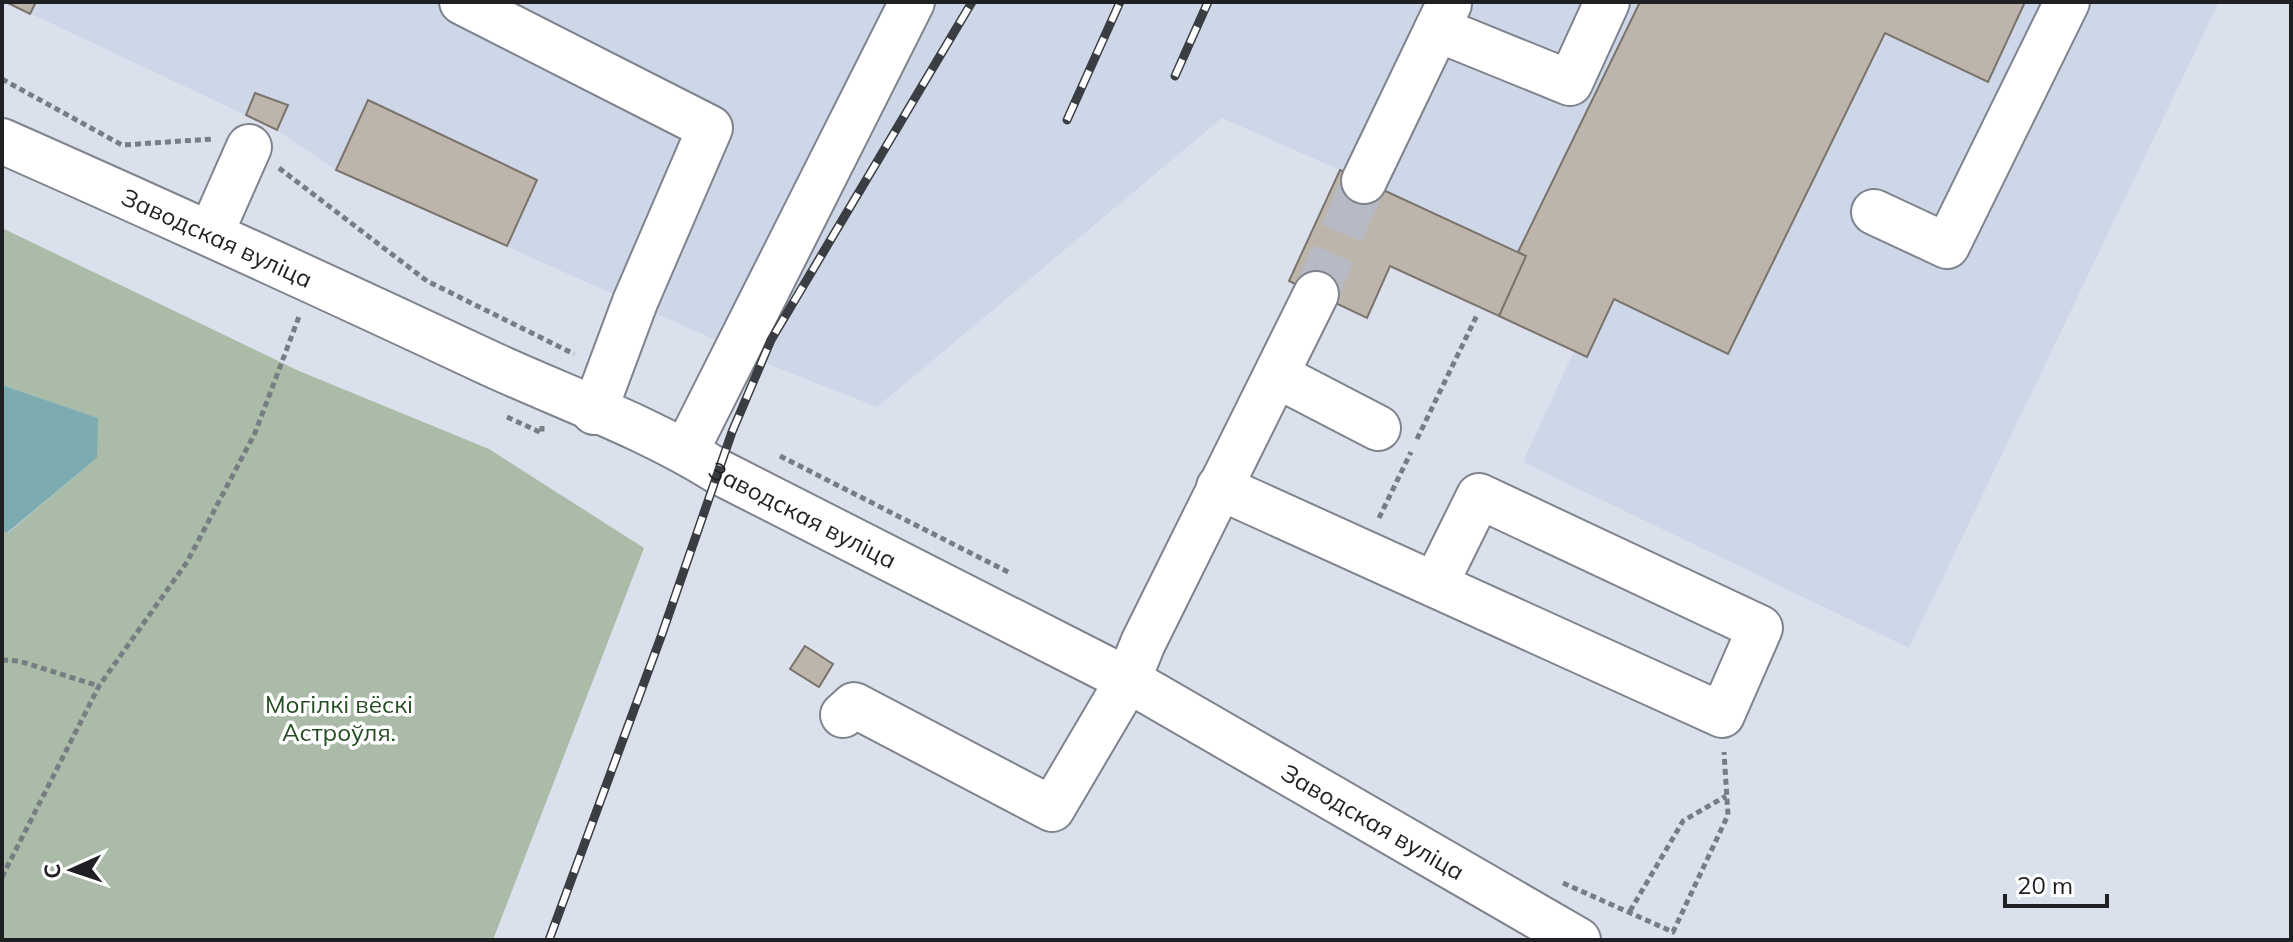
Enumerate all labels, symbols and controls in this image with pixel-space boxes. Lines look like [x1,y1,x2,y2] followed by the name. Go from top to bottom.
[117,181,317,294] street label: Заводская вуліца
[703,454,902,575] street label: Заводская вуліца
[265,689,413,747] park label: Могілкі вёскі Астроўля.
[1276,757,1470,886] street label: Заводская вуліца
[32,830,112,910] north arrow
[2005,858,2107,908] scale bar
[38,863,66,879] text: С
[2017,870,2073,900] text: 20 m

